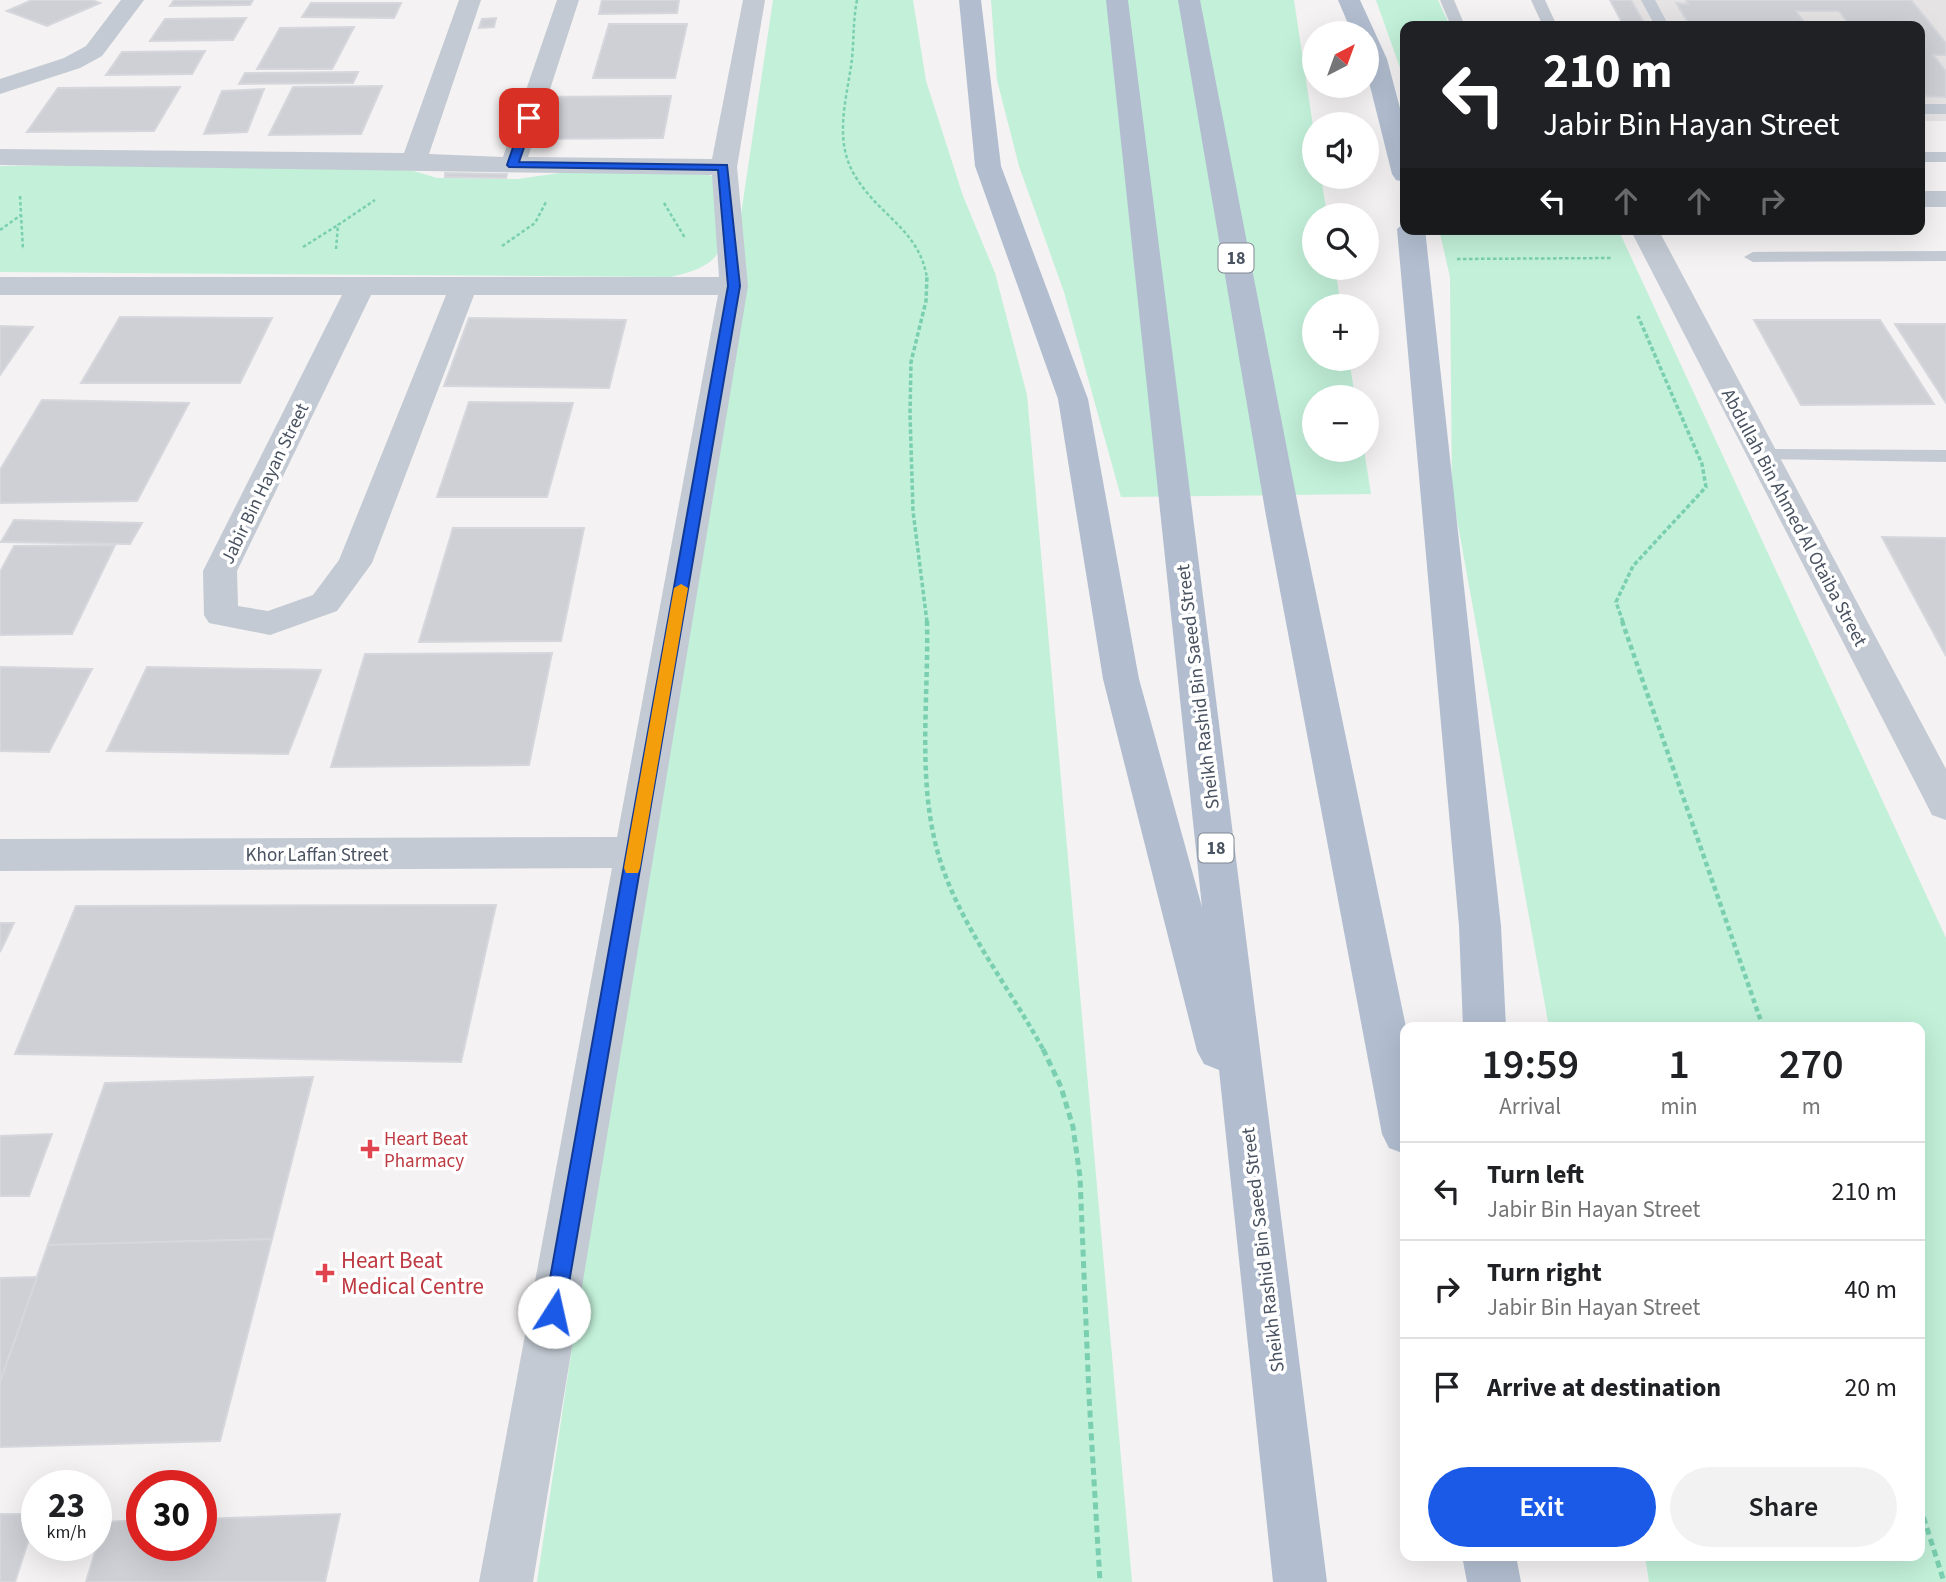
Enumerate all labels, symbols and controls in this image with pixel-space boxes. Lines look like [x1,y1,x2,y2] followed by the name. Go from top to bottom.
[1302,21,1379,98] north arrow
[1302,21,1379,462] map controls
[1543,37,1672,107] text: 210 m
[1428,49,1519,140] icon: left
[499,88,559,148] pin
[510,99,548,137] icon: arrive
[1543,102,1840,148] text: Jabir Bin Hayan Street
[1302,112,1379,189] button: sound
[1534,182,1572,220] icon: left
[1607,182,1645,220] icon: ahead
[1680,182,1718,220] icon: ahead
[1753,182,1791,220] icon: right
[1302,203,1379,280] button: search
[1218,244,1254,272] road number: 18
[1302,294,1379,371] button: +
[1714,384,1874,652] street label: Abdullah Bin Ahmed Al Otaiba Street
[1302,385,1379,462] button: −
[215,398,316,569] street label: Jabir Bin Hayan Street
[1170,562,1227,811] street label: Sheikh Rashid Bin Saeed Street
[1198,834,1234,862] road number: 18
[246,842,389,869] street label: Khor Laffan Street
[1481,1035,1579,1095] text: 19:59
[1668,1035,1690,1095] text: 1
[1779,1035,1844,1095] text: 270
[1499,1090,1561,1123] text: Arrival
[1660,1090,1698,1123] text: min
[1802,1090,1821,1123] text: m
[1235,1125,1292,1374] street label: Sheikh Rashid Bin Saeed Street
[384,1126,469,1175] place label: Heart Beat Pharmacy
[362,1141,378,1157] marker: Heart Beat Pharmacy
[1487,1156,1584,1193] text: Turn left
[1428,1172,1466,1210] icon: left
[1831,1173,1897,1210] text: 210 m
[1487,1193,1700,1226] text: Jabir Bin Hayan Street
[341,1244,484,1303] place label: Heart Beat Medical Centre
[1487,1254,1602,1291] text: Turn right
[315,1263,335,1283] marker: Heart Beat Medical Centre
[1428,1270,1466,1308] icon: right
[1844,1271,1897,1308] text: 40 m
[517,1275,591,1349] position arrow
[1487,1291,1700,1324] text: Jabir Bin Hayan Street
[1428,1368,1466,1406] icon: arrive
[1487,1369,1721,1406] text: Arrive at destination
[1844,1369,1897,1406] text: 20 m
[1428,1467,1656,1547] button: Exit
[1670,1467,1897,1547] button: Share
[126,1470,217,1561] speed limit sign: 30
[48,1481,85,1531] text: 23
[47,1520,86,1545] text: km/h

